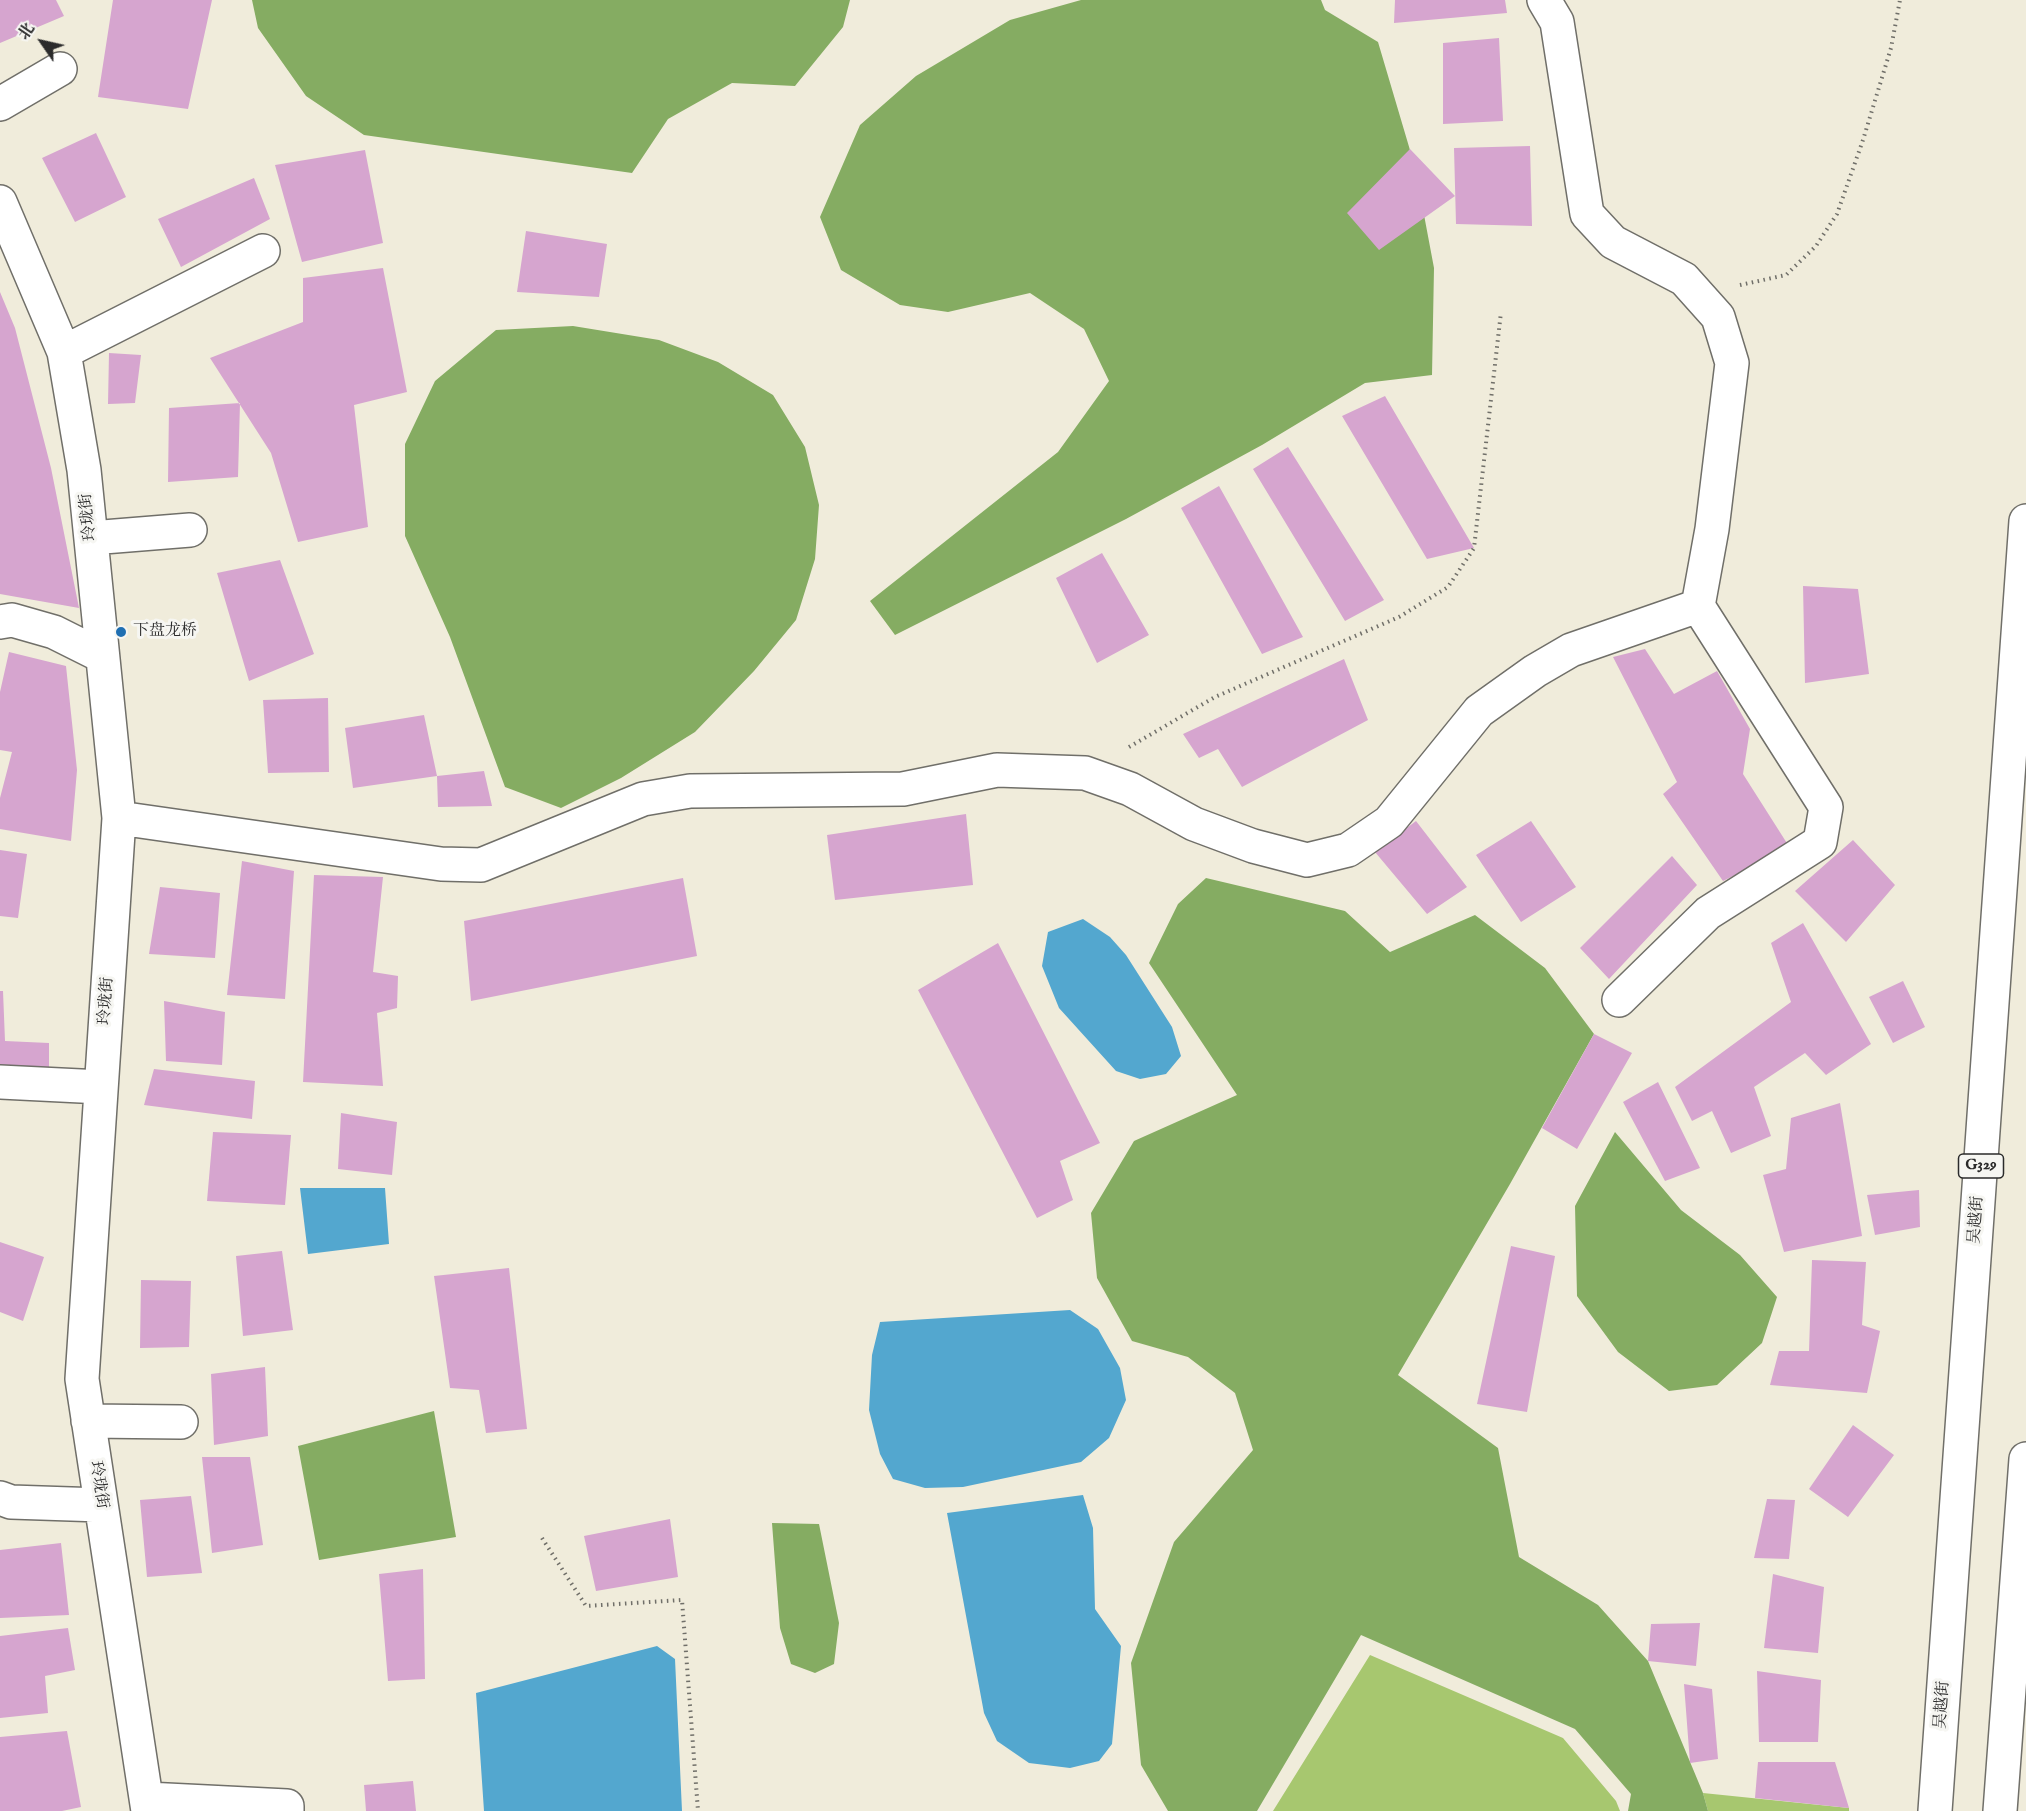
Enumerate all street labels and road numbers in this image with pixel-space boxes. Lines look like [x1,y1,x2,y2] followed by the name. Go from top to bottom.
[77,492,101,542] street label: 玲珑街
[96,976,118,1026] street label: 玲珑街
[1958,1154,2004,1178] road number: G329
[1966,1195,1988,1245] street label: 吴越街
[85,1460,111,1510] street label: 玲珑街
[1932,1680,1954,1730] street label: 吴越街

